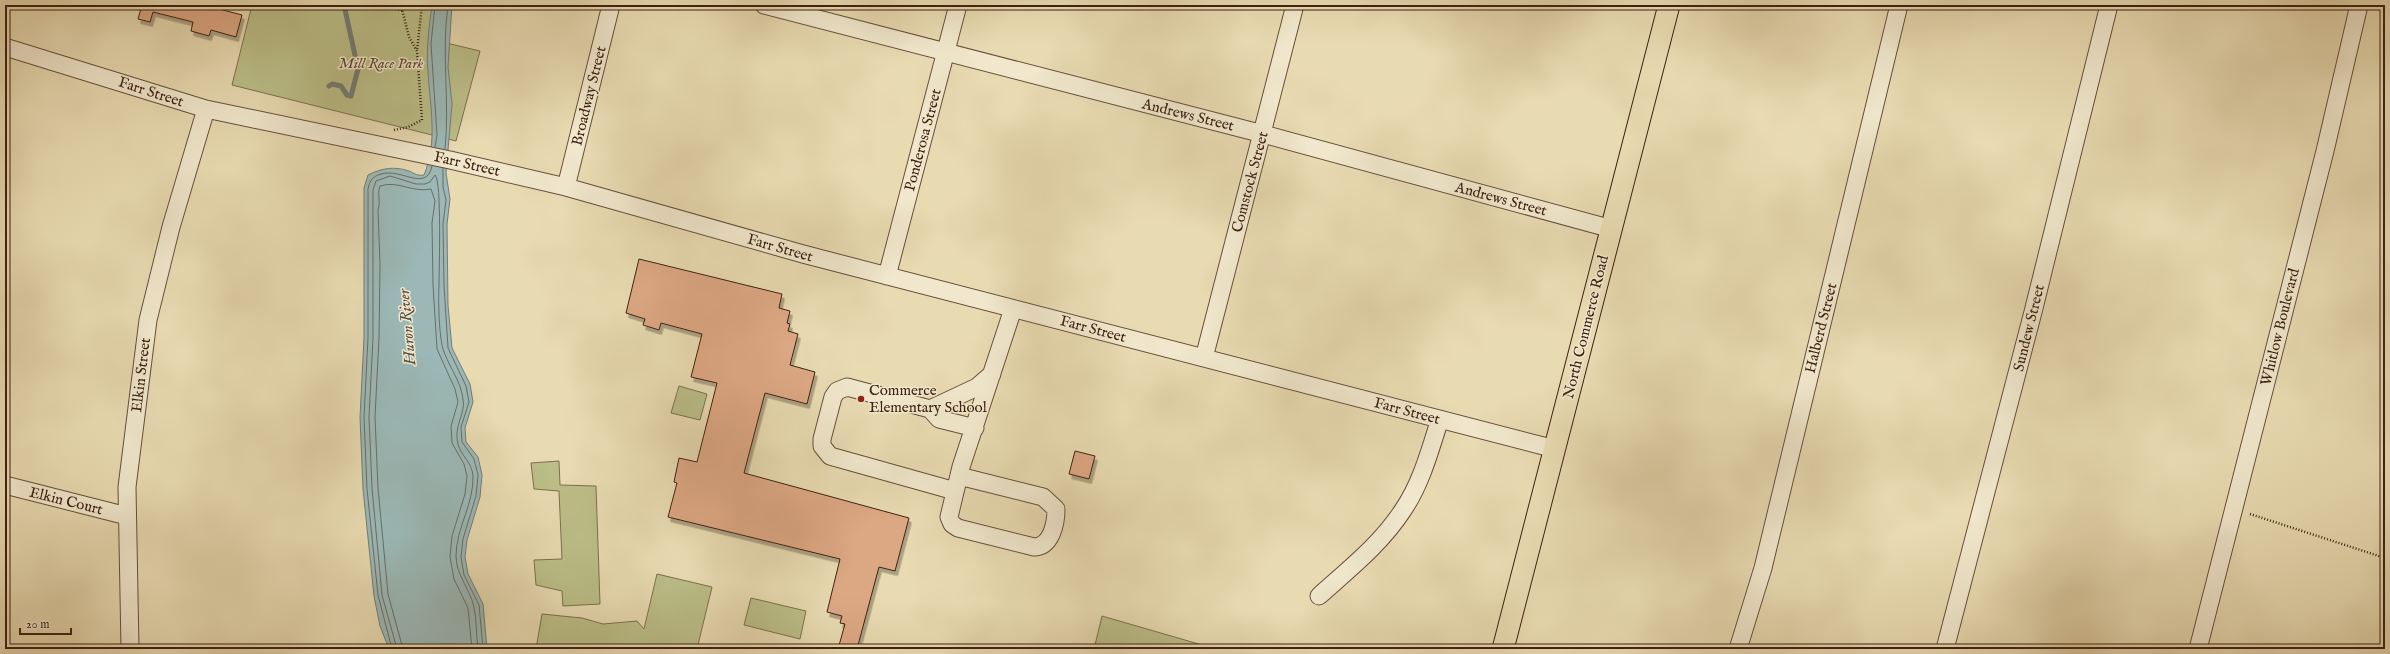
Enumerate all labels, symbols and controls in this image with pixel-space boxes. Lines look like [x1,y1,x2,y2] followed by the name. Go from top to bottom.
[567,44,611,148] street label: Broadway Street
[339,54,423,73] park label: Mill Race Park
[116,73,186,111] street label: Farr Street
[900,87,946,193] street label: Ponderosa Street
[1139,94,1236,136] street label: Andrews Street
[1227,129,1273,235] street label: Comstock Street
[432,147,502,181] street label: Farr Street
[1452,177,1549,220] street label: Andrews Street
[745,230,815,266] street label: Farr Street
[1559,252,1613,401] street label: North Commerce Road
[2256,265,2304,388] street label: Whitlow Boulevard
[1801,281,1841,375] street label: Halberd Street
[2009,283,2049,373] street label: Sundew Street
[395,286,421,367] water label: Huron River
[1058,311,1128,347] street label: Farr Street
[127,337,155,413] street label: Elkin Street
[869,381,988,417] place label: Commerce Elementary School
[1372,393,1442,429] street label: Farr Street
[856,394,866,404] marker: Commerce Elementary School
[27,483,105,519] street label: Elkin Court
[20,610,71,636] scale bar
[26,617,49,632] text: 20 m

